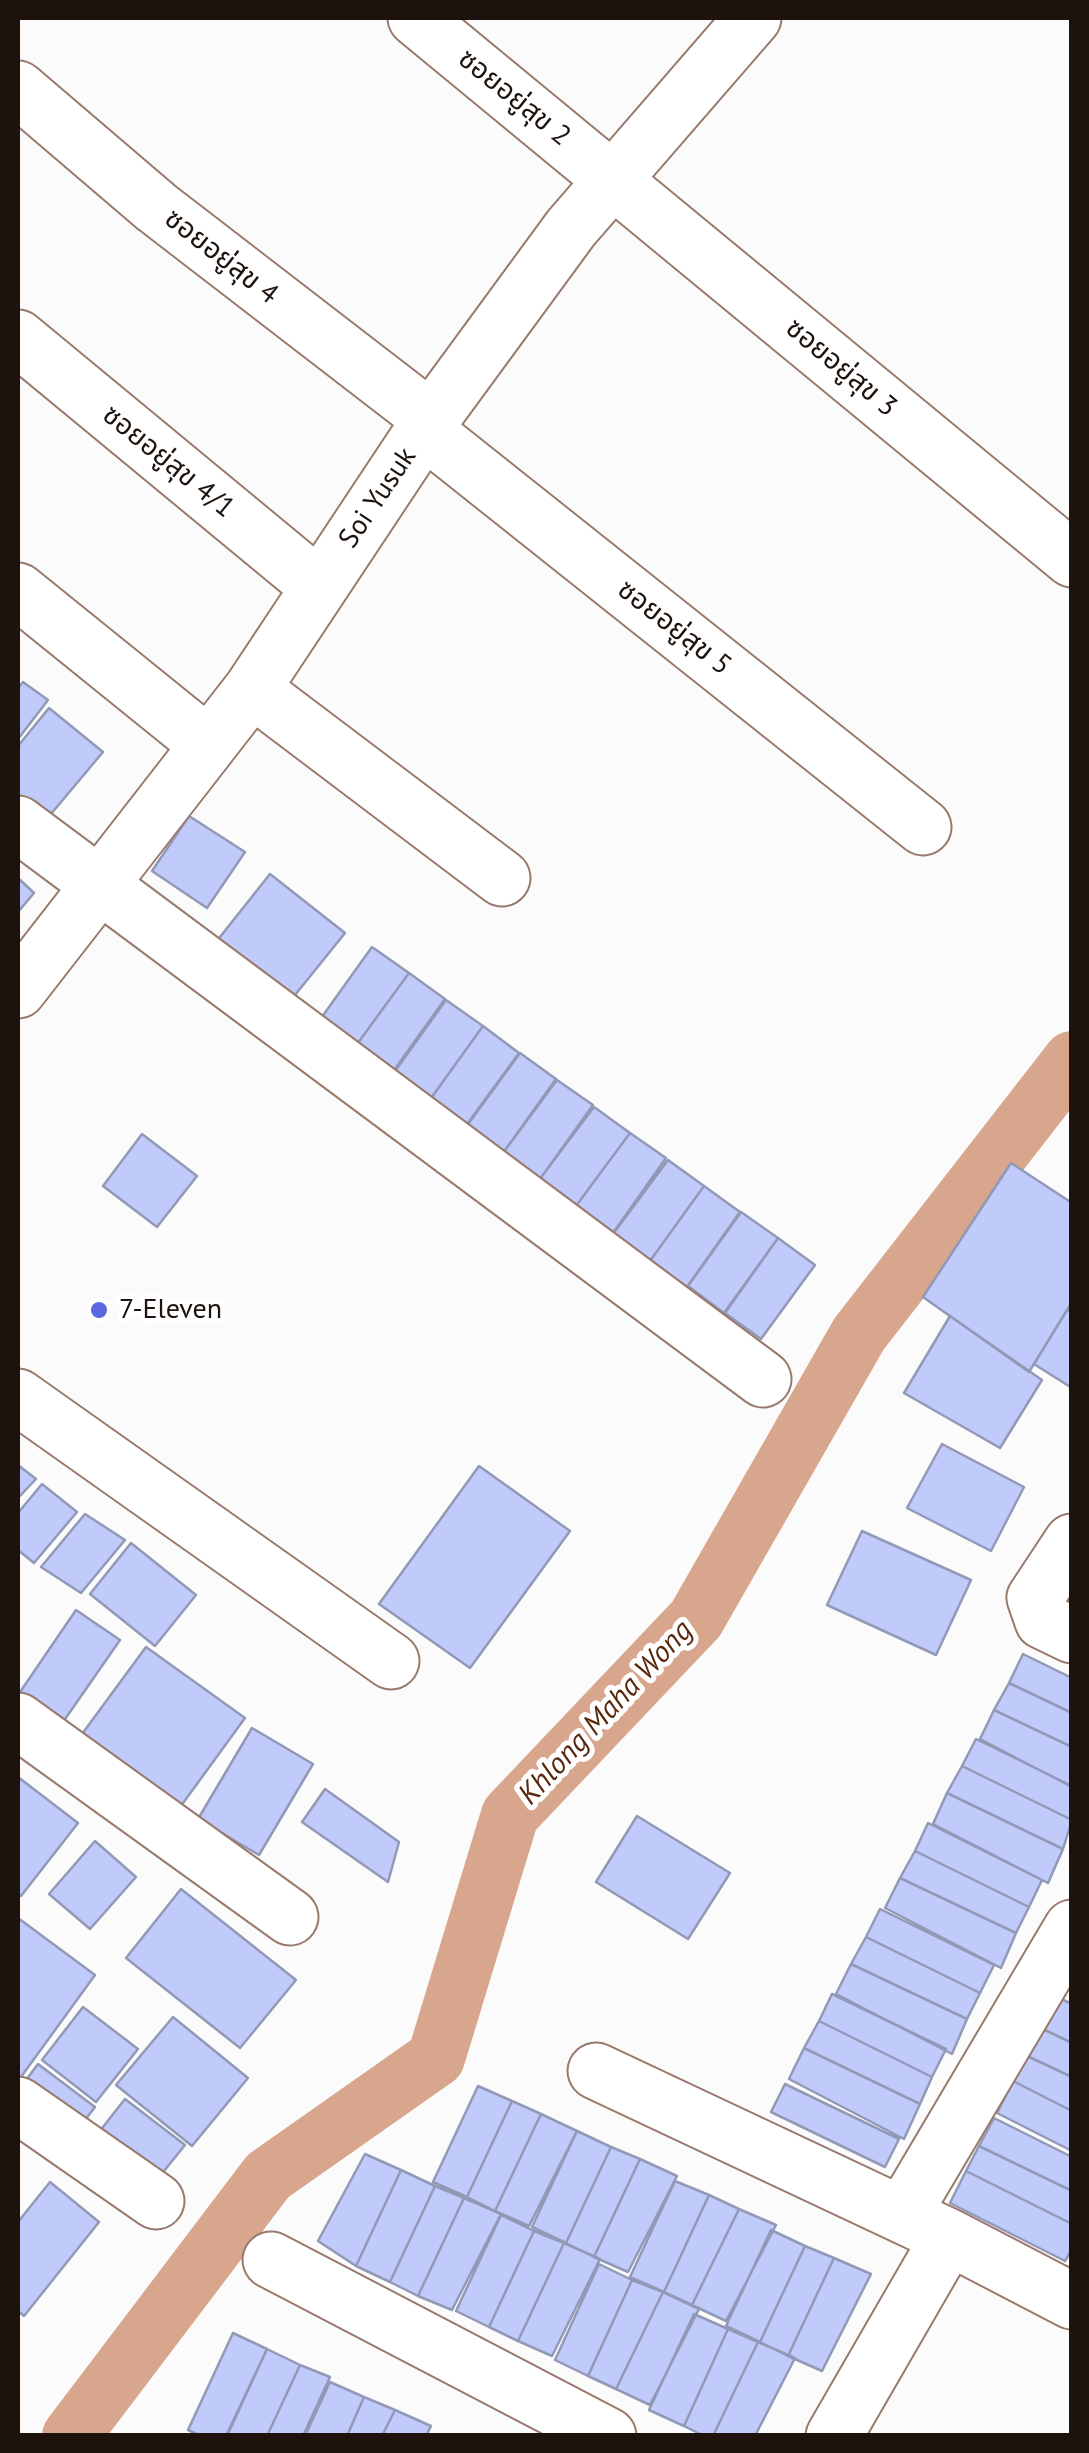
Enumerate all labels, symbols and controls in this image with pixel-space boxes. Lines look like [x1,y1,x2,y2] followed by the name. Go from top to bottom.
[451,42,577,154] street label: ซอยอยู่สุข 2
[157,202,285,312] street label: ซอยอยู่สุข 4
[778,312,904,424] street label: ซอยอยู่สุข 3
[95,399,241,525] street label: ซอยอยู่สุข 4/1
[332,441,424,555] street label: Soi Yusuk
[610,573,738,683] street label: ซอยอยู่สุข 5
[119,1293,222,1327] place label: 7-Eleven
[88,1299,110,1321] marker: 7-Eleven
[511,1613,701,1813] water label: Khlong Maha Wong

